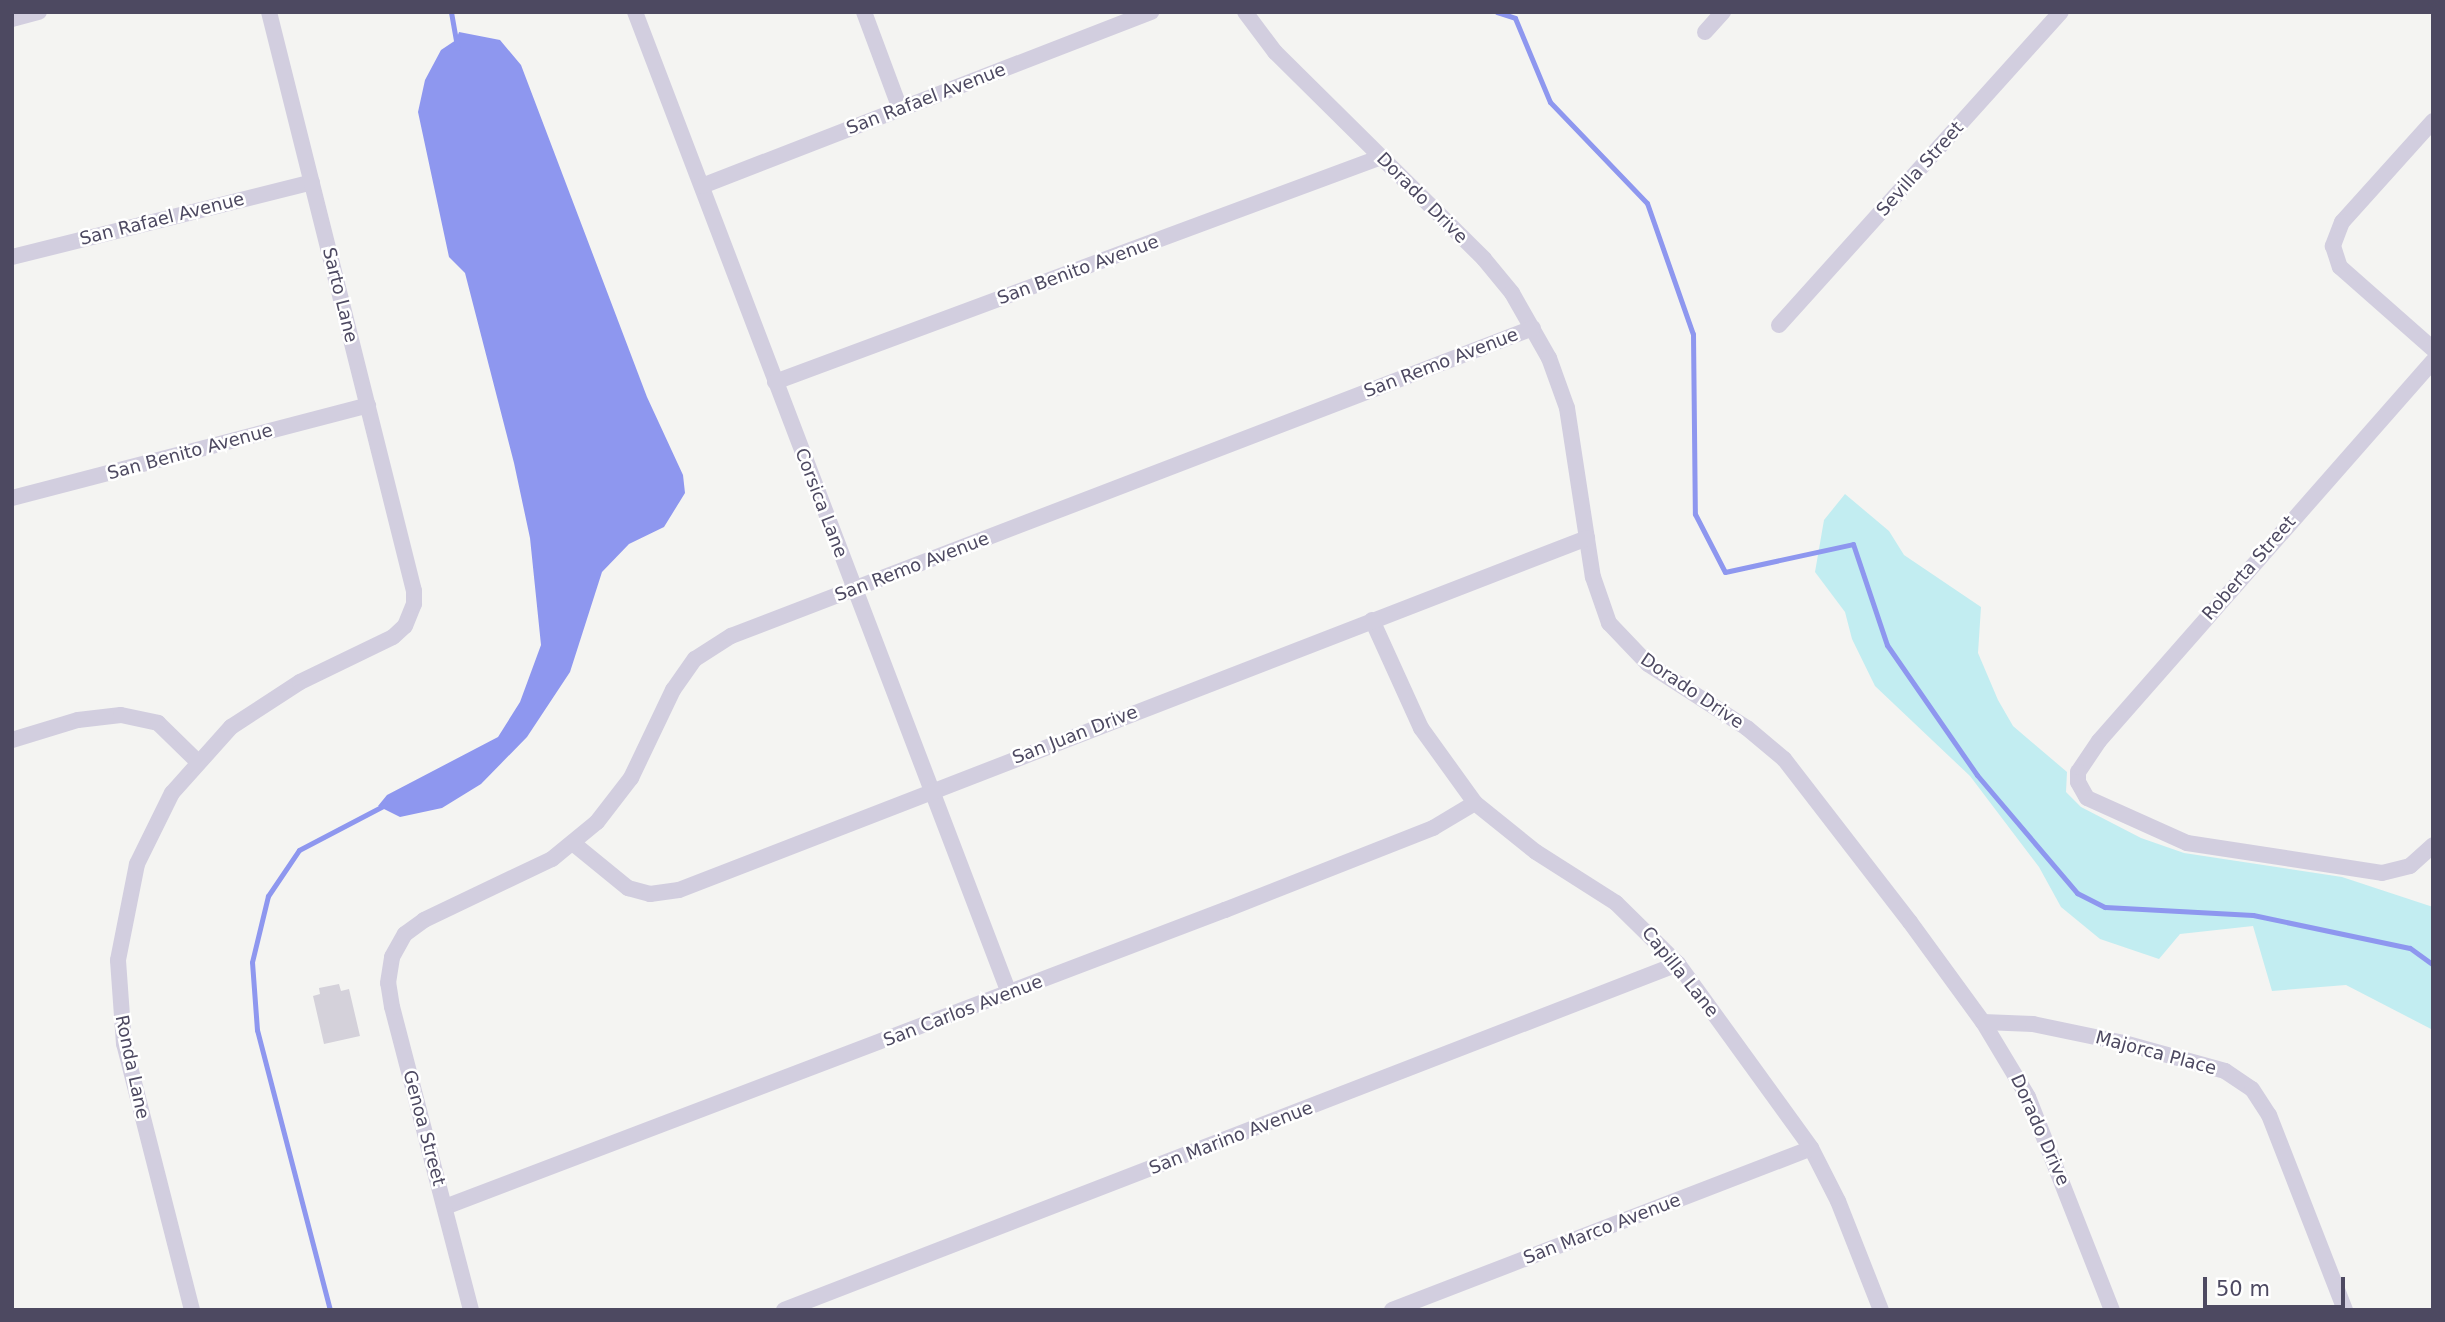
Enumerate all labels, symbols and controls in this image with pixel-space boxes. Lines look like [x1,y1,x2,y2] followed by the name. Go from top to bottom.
[843,59,1009,139] street label: San Rafael Avenue
[1872,117,1968,221] street label: Sevilla Street
[1372,148,1472,248] street label: Dorado Drive
[78,188,246,250] street label: San Rafael Avenue
[994,231,1162,309] street label: San Benito Avenue
[318,245,362,345] street label: Sarto Lane
[1361,324,1521,402] street label: San Remo Avenue
[105,420,275,484] street label: San Benito Avenue
[790,445,852,561] street label: Corsica Lane
[2198,511,2300,625] street label: Roberta Street
[832,528,992,606] street label: San Remo Avenue
[1636,649,1748,733] street label: Dorado Drive
[1009,701,1141,769] street label: San Juan Drive
[1637,922,1723,1022] street label: Capilla Lane
[880,971,1046,1051] street label: San Carlos Avenue
[110,1013,154,1121] street label: Ronda Lane
[2093,1027,2219,1079] street label: Majorca Place
[398,1068,450,1188] street label: Genoa Street
[2006,1071,2074,1189] street label: Dorado Drive
[1146,1097,1316,1179] street label: San Marino Avenue
[1520,1189,1684,1269] street label: San Marco Avenue
[2207,1262,2349,1306] scale bar
[2216,1277,2270,1301] text: 50 m

